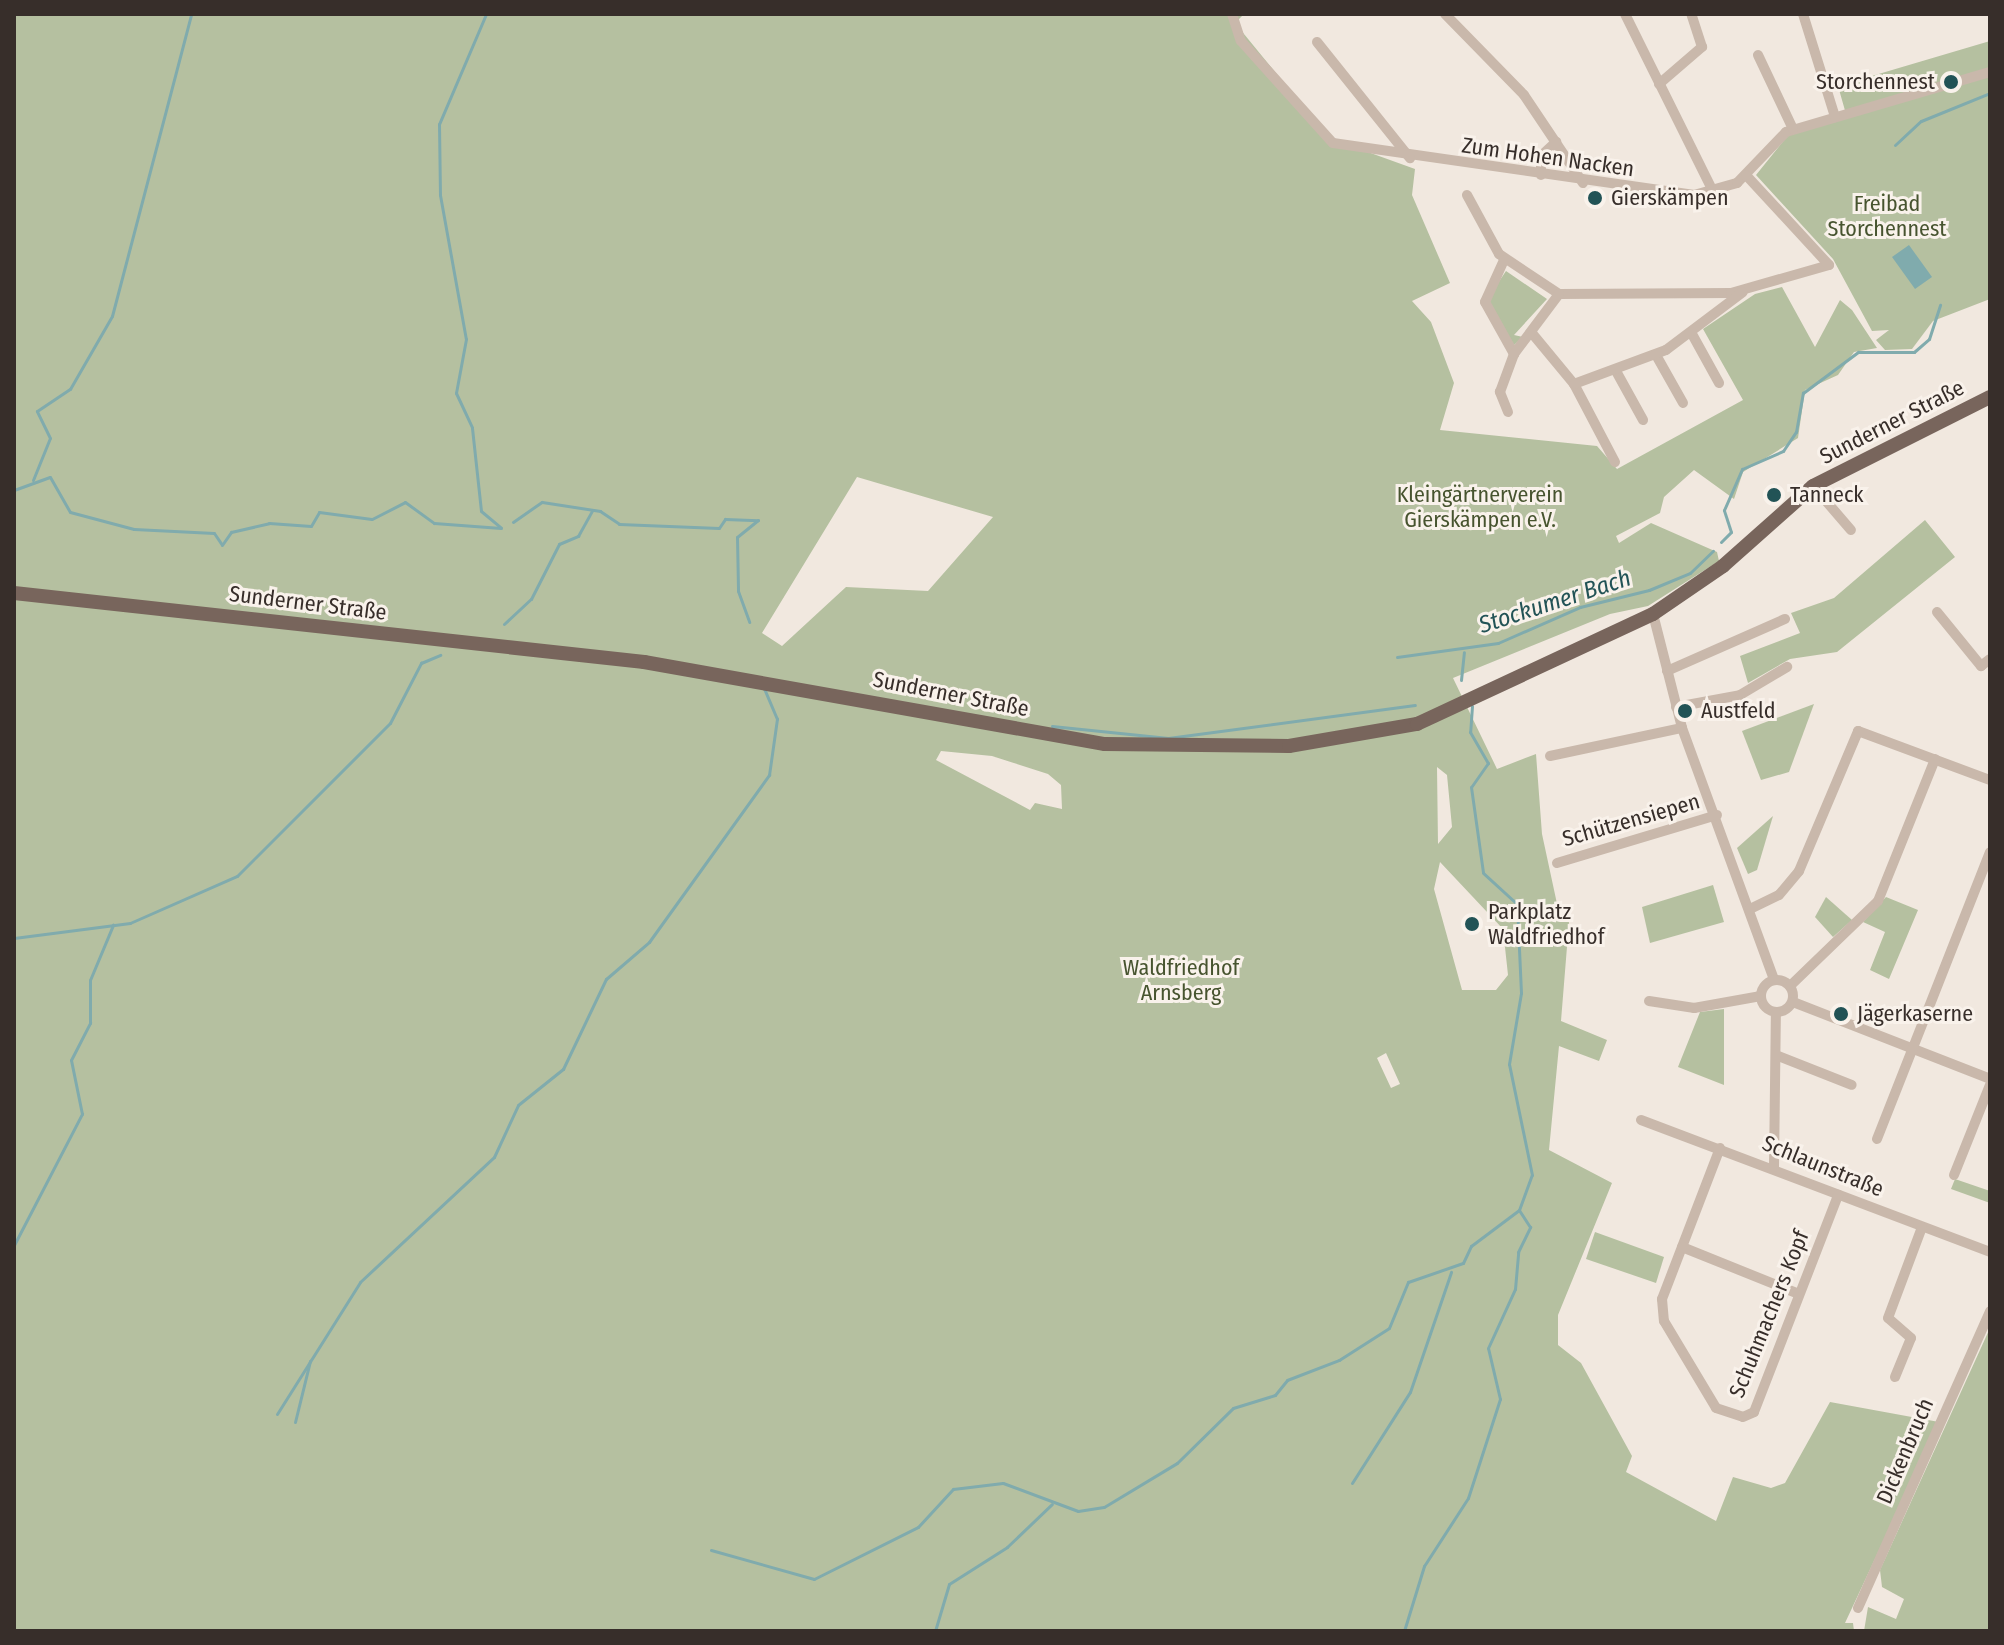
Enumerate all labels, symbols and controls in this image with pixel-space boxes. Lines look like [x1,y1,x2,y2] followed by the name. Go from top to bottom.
[1816,69,1935,95] place label: Storchennest
[1942,73,1960,91] marker: Storchennest
[1460,132,1636,182] street label: Zum Hohen Nacken
[1611,185,1729,211] place label: Gierskämpen
[1586,189,1604,207] marker: Gierskämpen
[1828,190,1946,242] park label: Freibad Storchennest
[1816,374,1968,470] street label: Sunderner Straße
[1397,481,1563,532] park label: Kleingärtnerverein Gierskämpen e.V.
[1790,482,1864,508] place label: Tanneck
[1765,486,1783,504] marker: Tanneck
[1475,564,1635,640] water label: Stockumer Bach
[228,580,388,626] street label: Sunderner Straße
[871,666,1031,722] street label: Sunderner Straße
[1701,698,1776,724] place label: Austfeld
[1676,702,1694,720] marker: Austfeld
[1559,788,1703,852] street label: Schützensiepen
[1488,898,1604,950] place label: Parkplatz Waldfriedhof
[1463,915,1481,933] marker: Parkplatz Waldfriedhof
[1123,954,1239,1006] park label: Waldfriedhof Arnsberg
[1857,1001,1973,1027] place label: Jägerkaserne
[1832,1005,1850,1023] marker: Jägerkaserne
[1758,1130,1888,1202] street label: Schlaunstraße
[1723,1227,1815,1401] street label: Schuhmachers Kopf
[1871,1394,1939,1508] street label: Dickenbruch

